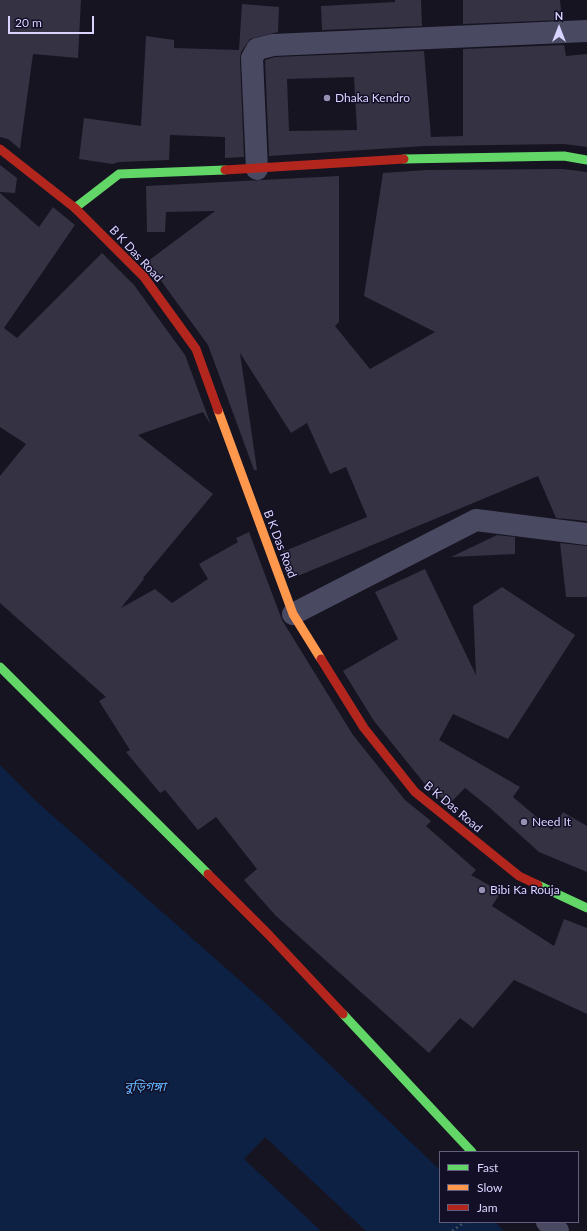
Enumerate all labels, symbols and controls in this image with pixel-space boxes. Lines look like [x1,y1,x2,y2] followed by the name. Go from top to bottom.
[10,8,96,34] scale bar
[539,8,579,48] north arrow
[555,9,563,22] text: N
[15,15,42,30] text: 20 m
[335,91,410,105] place label: Dhaka Kendro
[322,93,332,103] marker: Dhaka Kendro
[106,223,166,285] street label: B K Das Road
[260,508,300,580] street label: B K Das Road
[421,778,485,836] street label: B K Das Road
[532,815,571,829] place label: Need It
[519,817,529,827] marker: Need It
[490,883,560,897] place label: Bibi Ka Rouja
[477,885,487,895] marker: Bibi Ka Rouja
[124,1079,166,1095] water label: বুড়িগঙ্গা
[439,1151,579,1223] legend
[477,1160,498,1175] text: Fast
[477,1180,502,1195] text: Slow
[477,1200,498,1215] text: Jam

